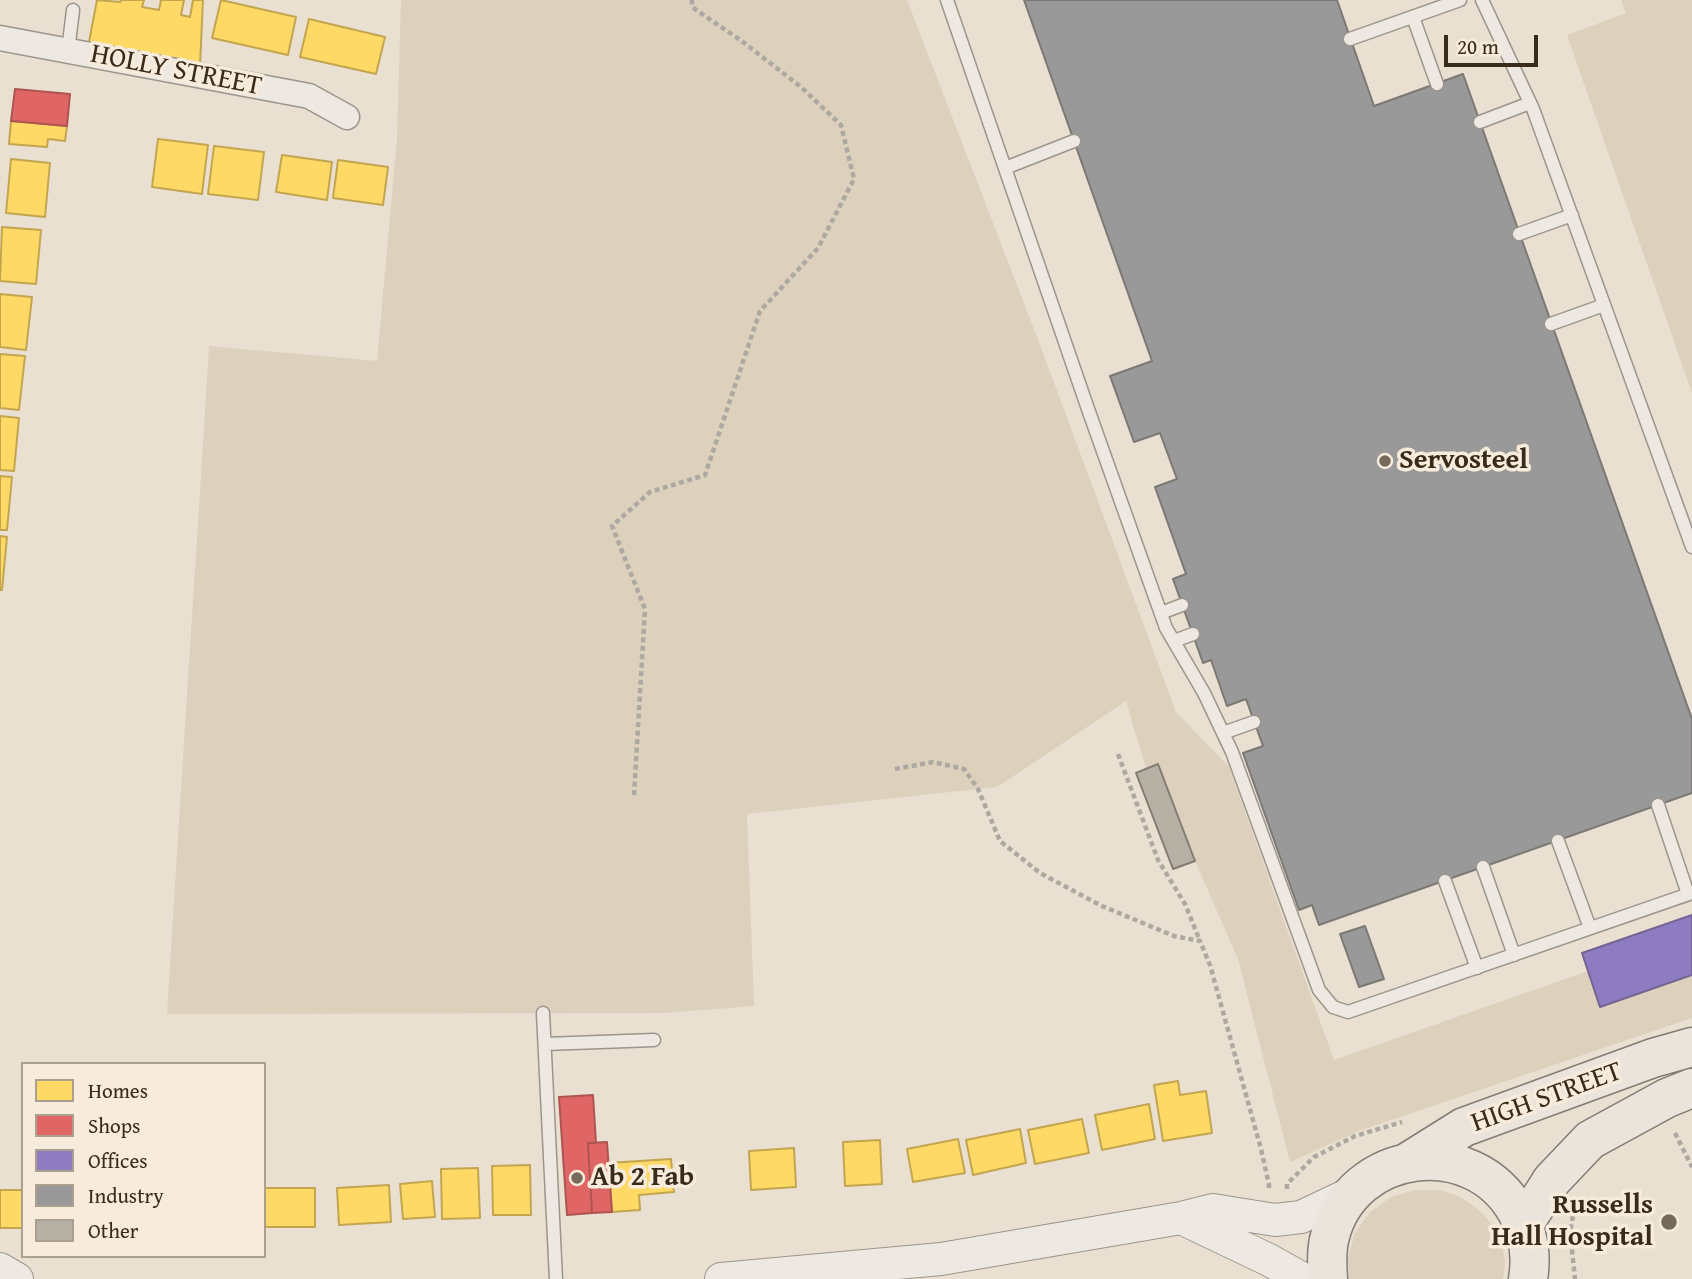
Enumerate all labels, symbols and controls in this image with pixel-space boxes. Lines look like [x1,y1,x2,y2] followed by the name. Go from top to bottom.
[1447,21,1542,65] scale bar
[1457,31,1499,62] text: 20 m
[88,38,264,104] street label: HOLLY STREET
[1399,444,1528,478] place label: Servosteel
[1377,453,1393,469] marker: Servosteel
[1467,1055,1627,1141] street label: HIGH STREET
[21,1062,266,1258] legend
[88,1075,148,1106] text: Homes
[88,1110,140,1141] text: Shops
[88,1145,148,1176] text: Offices
[591,1161,694,1195] place label: Ab 2 Fab
[569,1170,585,1186] marker: Ab 2 Fab
[88,1180,164,1211] text: Industry
[1491,1189,1653,1255] place label: Russells Hall Hospital
[1659,1212,1679,1232] marker: Russells Hall Hospital
[88,1215,138,1246] text: Other

